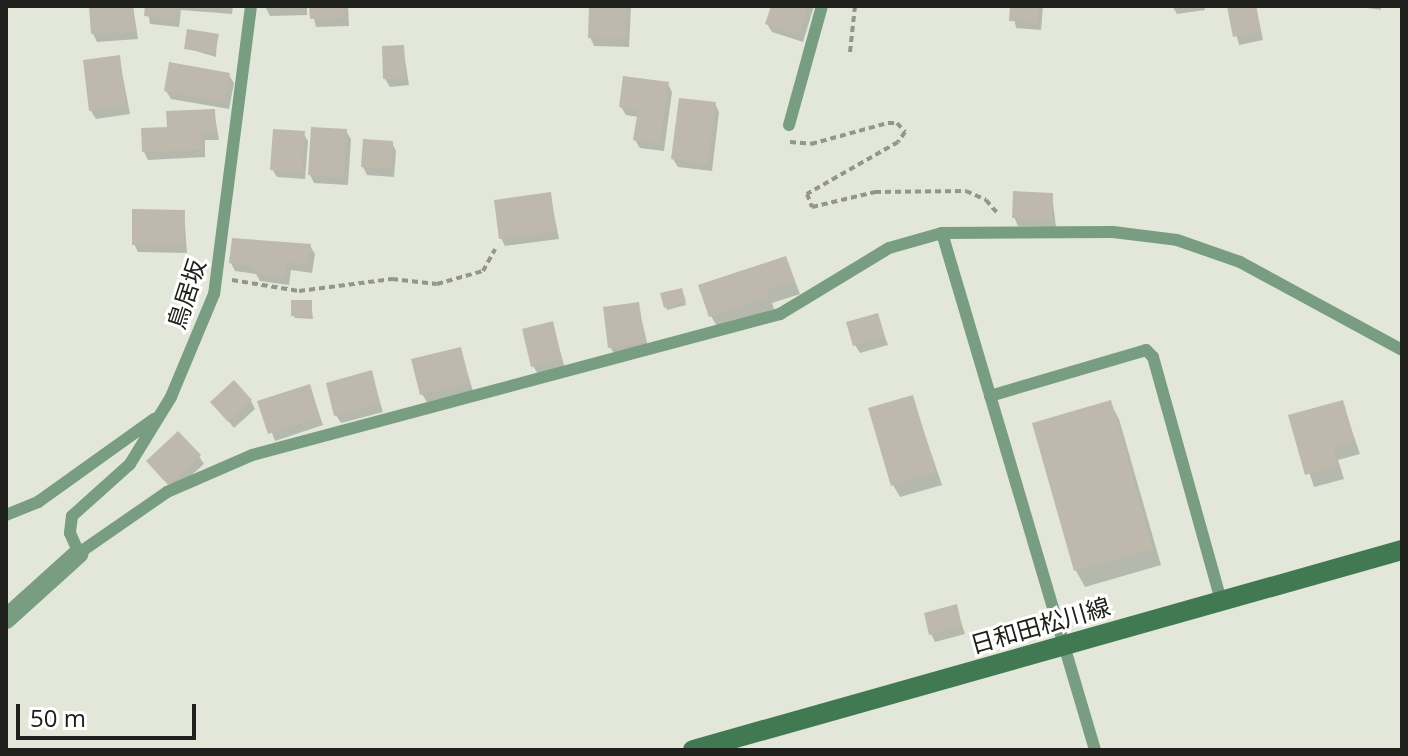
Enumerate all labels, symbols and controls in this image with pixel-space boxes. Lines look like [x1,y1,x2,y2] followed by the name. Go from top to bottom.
[161,255,211,333] street label: 鳥居坂
[967,591,1113,659] street label: 日和田松川線
[20,688,200,738] scale bar
[30,701,86,734] text: 50 m

